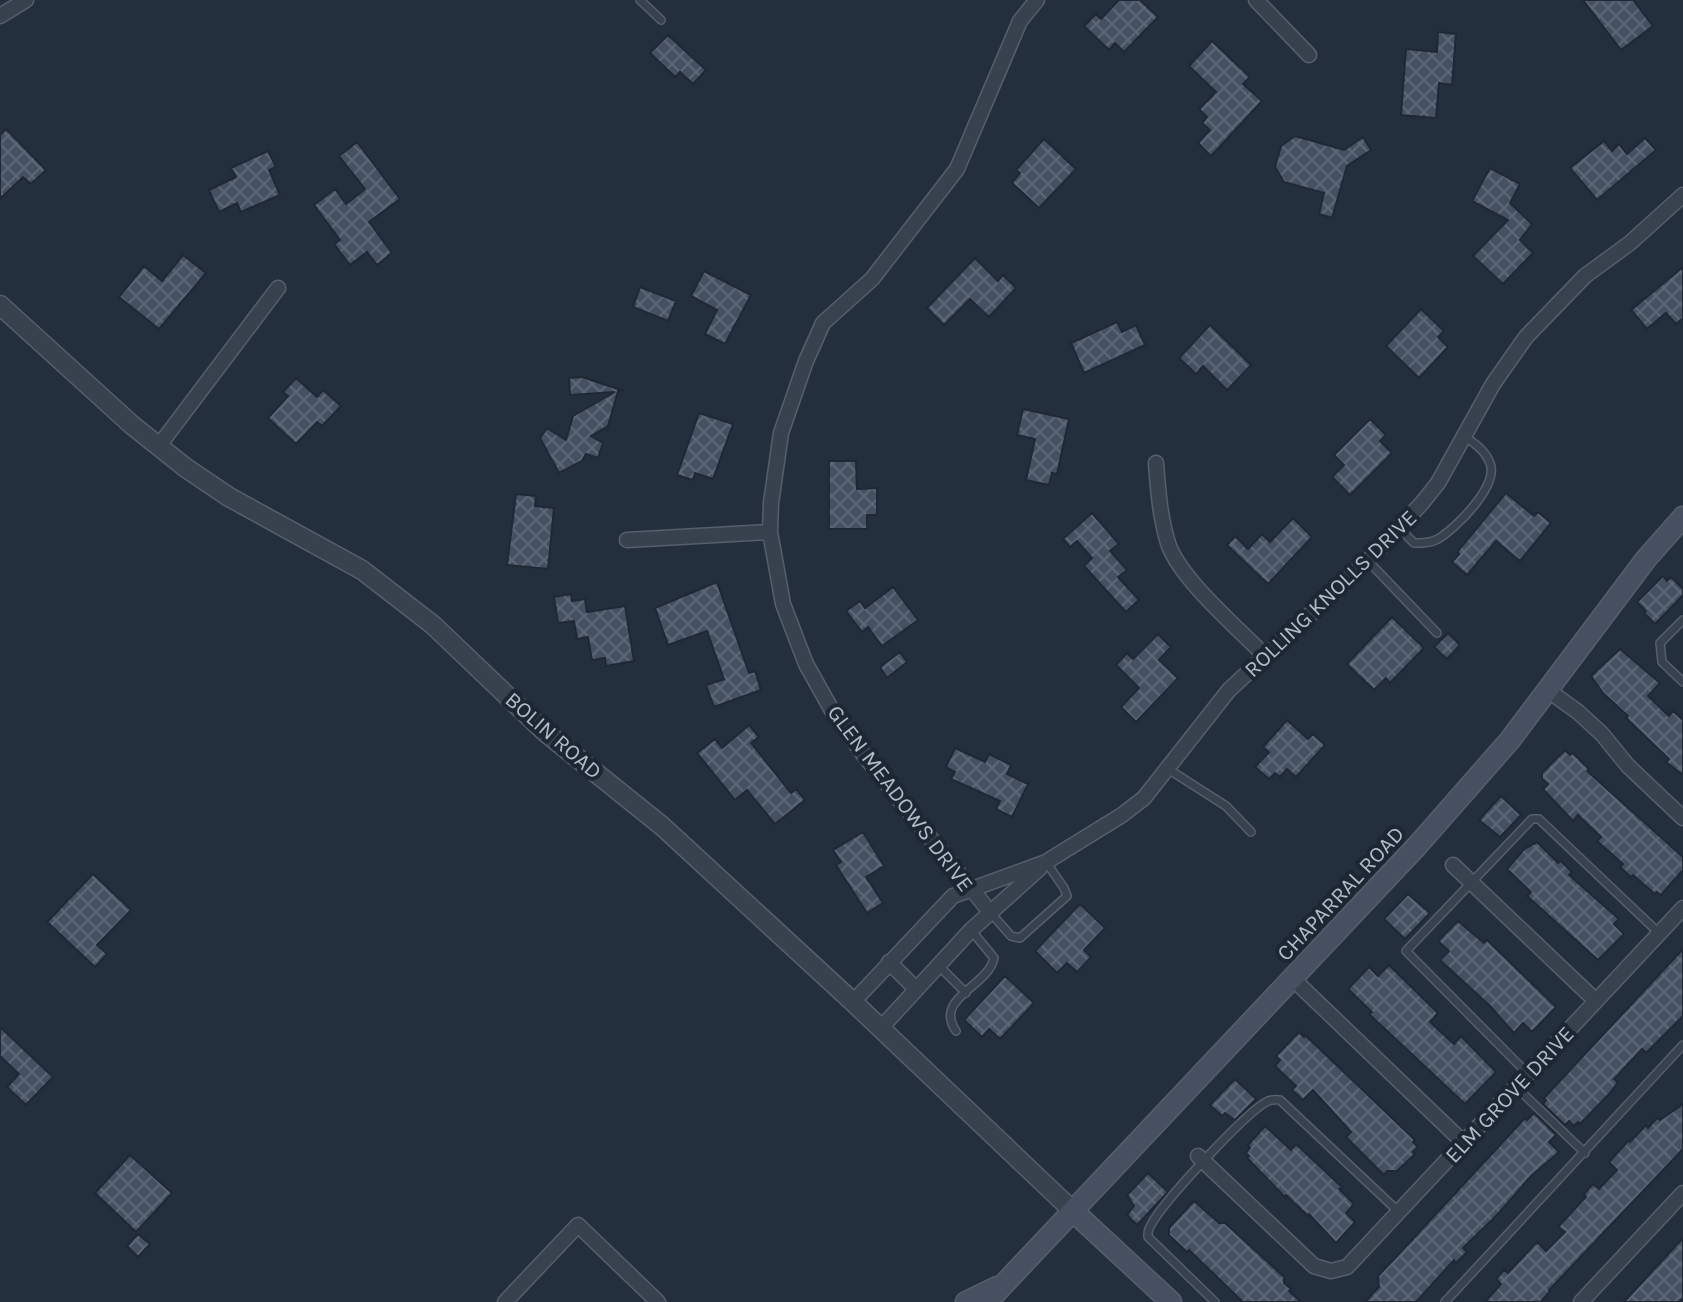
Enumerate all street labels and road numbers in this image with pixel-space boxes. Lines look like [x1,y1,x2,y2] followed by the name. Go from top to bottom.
[1239,505,1422,683] street label: ROLLING KNOLLS DRIVE
[500,687,607,785] street label: BOLIN ROAD
[822,700,979,897] street label: GLEN MEADOWS DRIVE
[1272,821,1410,966] street label: CHAPARRAL ROAD
[1440,1021,1580,1168] street label: ELM GROVE DRIVE

